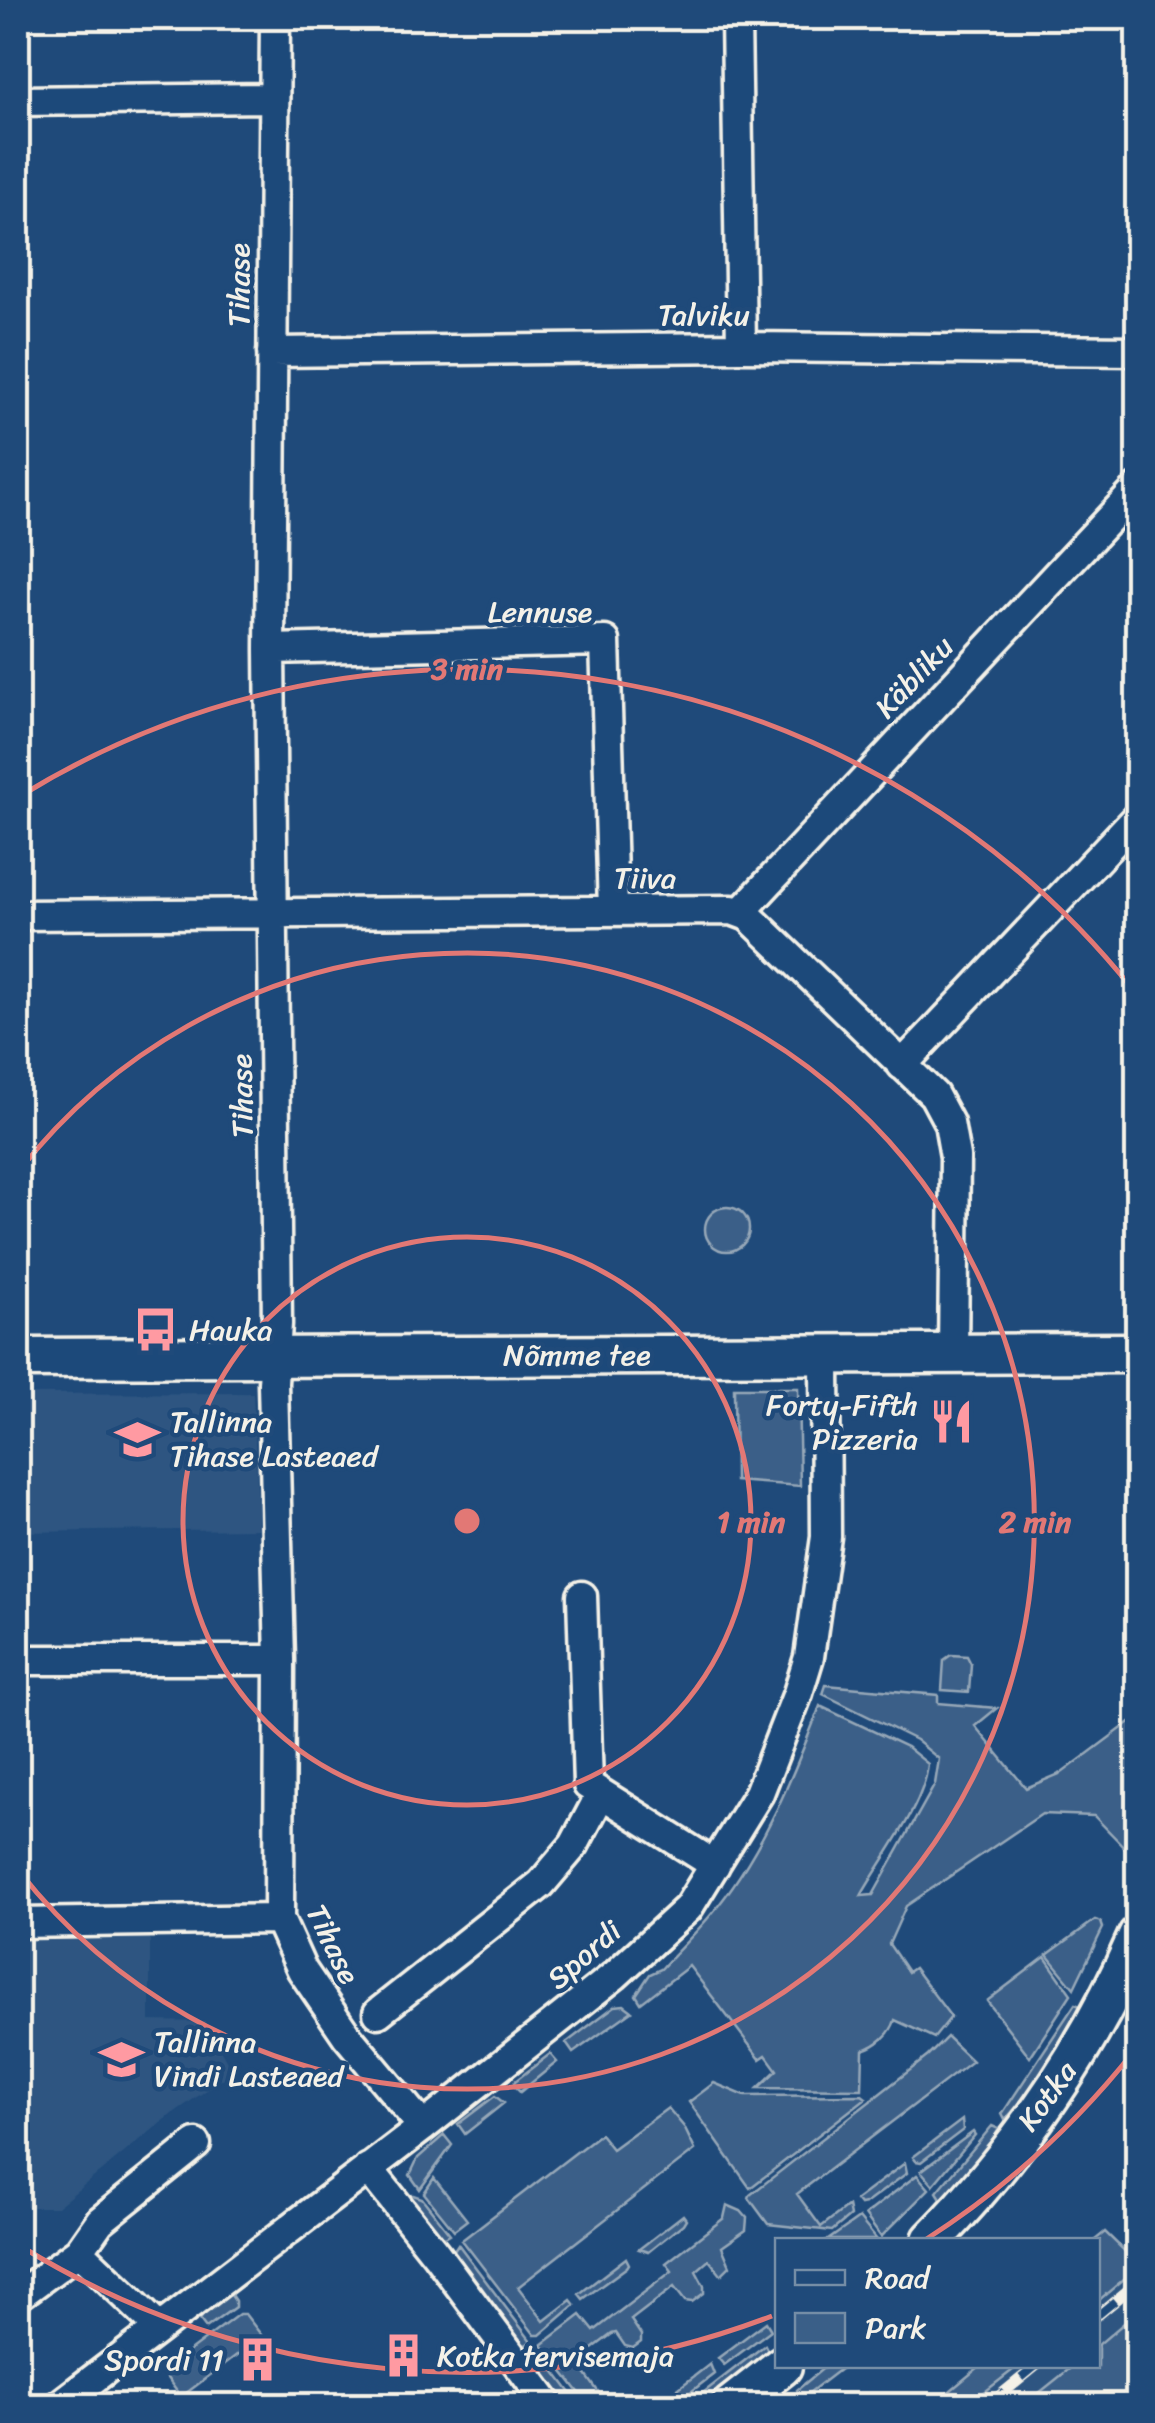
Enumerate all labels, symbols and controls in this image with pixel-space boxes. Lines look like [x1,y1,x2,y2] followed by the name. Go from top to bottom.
[212,243,266,327] street label: Tihase
[658,288,750,342] street label: Talviku
[488,585,592,639] street label: Lennuse
[861,623,967,731] street label: Käbliku
[430,642,504,696] text: 3 min
[614,851,676,905] street label: Tiiva
[214,1054,270,1138] street label: Tihase
[189,1303,272,1357] place label: Hauka
[132,1306,180,1354] bus stop icon: Hauka
[503,1328,651,1382] street label: Nõmme tee
[766,1378,918,1466] place label: Forty-Fifth Pizzeria
[170,1395,380,1483] place label: Tallinna Tihase Lasteaed
[927,1398,975,1446] restaurant icon: Forty-Fifth Pizzeria
[113,1415,161,1463] school or university icon: Tallinna Tihase Lasteaed
[717,1495,786,1549] text: 1 min
[999,1495,1072,1549] text: 2 min
[449,1503,485,1539] centre of rings
[290,1894,376,1994] street label: Tihase
[534,1905,636,2004] street label: Spordi
[154,2015,345,2103] place label: Tallinna Vindi Lasteaed
[97,2035,145,2083] school or university icon: Tallinna Vindi Lasteaed
[1002,2048,1092,2143] street label: Kotka
[775,2238,1100,2368] legend
[865,2251,932,2305] text: Road
[865,2301,927,2355] text: Park
[437,2329,674,2383] place label: Kotka tervisemaja
[380,2332,428,2380] building icon: Kotka tervisemaja
[104,2333,224,2387] place label: Spordi 11
[233,2336,281,2384] building icon: Spordi 11

